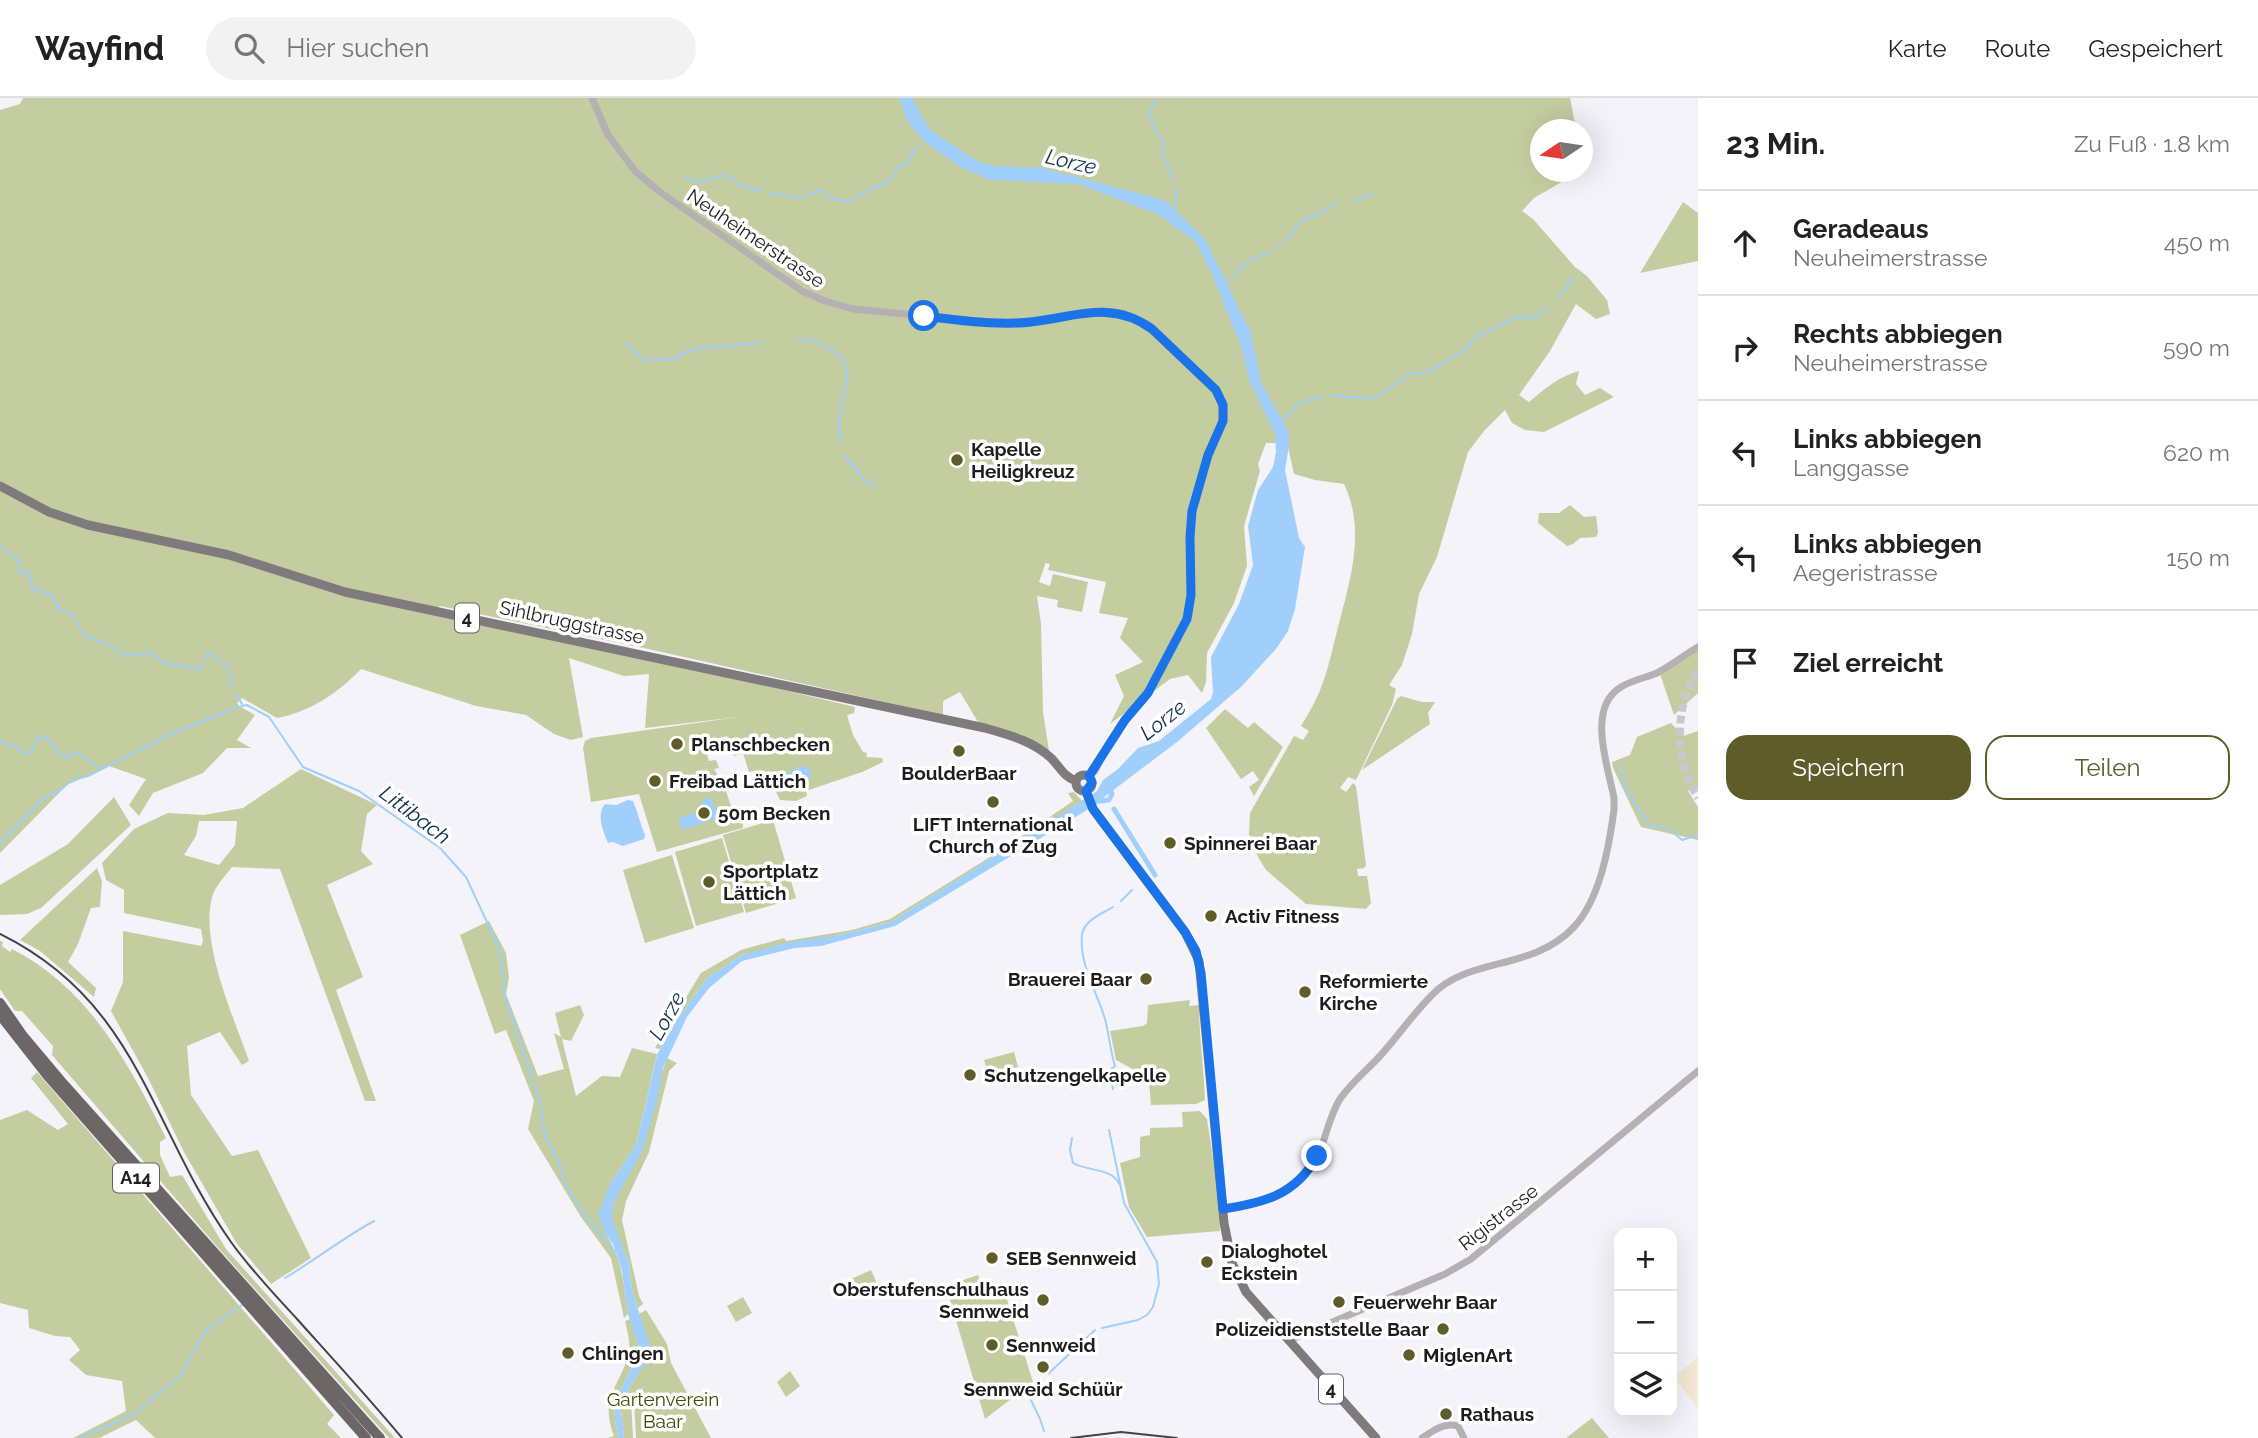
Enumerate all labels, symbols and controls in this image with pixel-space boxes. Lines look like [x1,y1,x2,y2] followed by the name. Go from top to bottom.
[206,17,696,80] search box
[35,29,164,68] text: Wayfind
[230,29,268,67] icon: search
[286,33,429,63] text: Hier suchen
[1888,34,1947,63] text: Karte
[1985,34,2050,63] text: Route
[2088,34,2223,63] text: Gespeichert
[1530,119,1593,182] north arrow
[1726,126,1825,161] text: 23 Min.
[2074,130,2230,157] text: Zu Fuß · 1.8 km
[1043,144,1099,179] water label: Lorze
[683,184,829,292] street label: Neuheimerstrasse
[1793,214,1929,244] text: Geradeaus
[1726,224,1764,262] icon: ahead
[2164,229,2230,256] text: 450 m
[1793,244,1987,271] text: Neuheimerstrasse
[908,300,939,331] route start
[1793,319,2003,349] text: Rechts abbiegen
[1726,329,1764,367] icon: right
[2163,334,2230,361] text: 590 m
[1793,349,1987,376] text: Neuheimerstrasse
[1793,424,1982,454] text: Links abbiegen
[1726,434,1764,472] icon: left
[971,438,1074,482] place label: Kapelle Heiligkreuz
[2163,439,2230,466] text: 620 m
[949,452,965,468] marker: Kapelle Heiligkreuz
[1793,454,1909,481] text: Langgasse
[1793,529,1982,559] text: Links abbiegen
[1726,539,1764,577] icon: left
[2167,544,2230,571] text: 150 m
[1793,559,1938,586] text: Aegeristrasse
[498,596,646,648] street label: Sihlbruggstrasse
[455,604,479,632] road number: 4
[1726,644,1764,682] icon: arrive
[1793,648,1943,678] text: Ziel erreicht
[1135,694,1191,745] water label: Lorze
[691,733,830,755] place label: Planschbecken
[1726,735,1971,800] button: Speichern
[1985,735,2230,800] button: Teilen
[669,736,685,752] marker: Planschbecken
[951,743,967,759] marker: BoulderBaar
[901,762,1017,784] place label: BoulderBaar
[669,770,806,792] place label: Freibad Lättich
[647,773,663,789] marker: Freibad Lättich
[375,780,456,849] water label: Littibach
[985,794,1001,810] marker: LIFT International Church of Zug
[718,802,830,824] place label: 50m Becken
[696,805,712,821] marker: 50m Becken
[913,813,1074,857] place label: LIFT International Church of Zug
[1184,832,1318,854] place label: Spinnerei Baar
[1162,835,1178,851] marker: Spinnerei Baar
[723,860,818,904] place label: Sportplatz Lättich
[701,874,717,890] marker: Sportplatz Lättich
[1225,905,1340,927] place label: Activ Fitness
[1203,908,1219,924] marker: Activ Fitness
[1008,968,1133,990] place label: Brauerei Baar
[1319,970,1428,1014] place label: Reformierte Kirche
[1138,971,1154,987] marker: Brauerei Baar
[1297,984,1313,1000] marker: Reformierte Kirche
[643,987,690,1044] water label: Lorze
[984,1064,1167,1086] place label: Schutzengelkapelle
[962,1067,978,1083] marker: Schutzengelkapelle
[1301,1140,1332,1171] route end
[113,1163,159,1192] road number: A14
[1454,1179,1542,1255] street label: Rigistrasse
[1614,1228,1677,1417] map controls
[1614,1228,1677,1291] button: +
[1221,1240,1328,1284] place label: Dialoghotel Eckstein
[1006,1247,1136,1269] place label: SEB Sennweid
[984,1250,1000,1266] marker: SEB Sennweid
[1199,1254,1215,1270] marker: Dialoghotel Eckstein
[833,1278,1029,1322] place label: Oberstufenschulhaus Sennweid
[1353,1291,1498,1313] place label: Feuerwehr Baar
[1614,1291,1677,1354] button: −
[1035,1292,1051,1308] marker: Oberstufenschulhaus Sennweid
[1331,1294,1347,1310] marker: Feuerwehr Baar
[1215,1318,1430,1340] place label: Polizeidienststelle Baar
[1435,1321,1451,1337] marker: Polizeidienststelle Baar
[1006,1334,1096,1356] place label: Sennweid
[984,1337,1000,1353] marker: Sennweid
[582,1342,664,1364] place label: Chlingen
[1423,1344,1513,1366] place label: MiglenArt
[560,1345,576,1361] marker: Chlingen
[1401,1347,1417,1363] marker: MiglenArt
[1614,1354,1677,1417] button: layers
[1035,1359,1051,1375] marker: Sennweid Schüür
[1319,1374,1343,1404] road number: 4
[963,1378,1123,1400] place label: Sennweid Schüür
[607,1388,719,1432] park label: Gartenverein Baar
[1460,1403,1534,1425] place label: Rathaus
[1438,1406,1454,1422] marker: Rathaus

